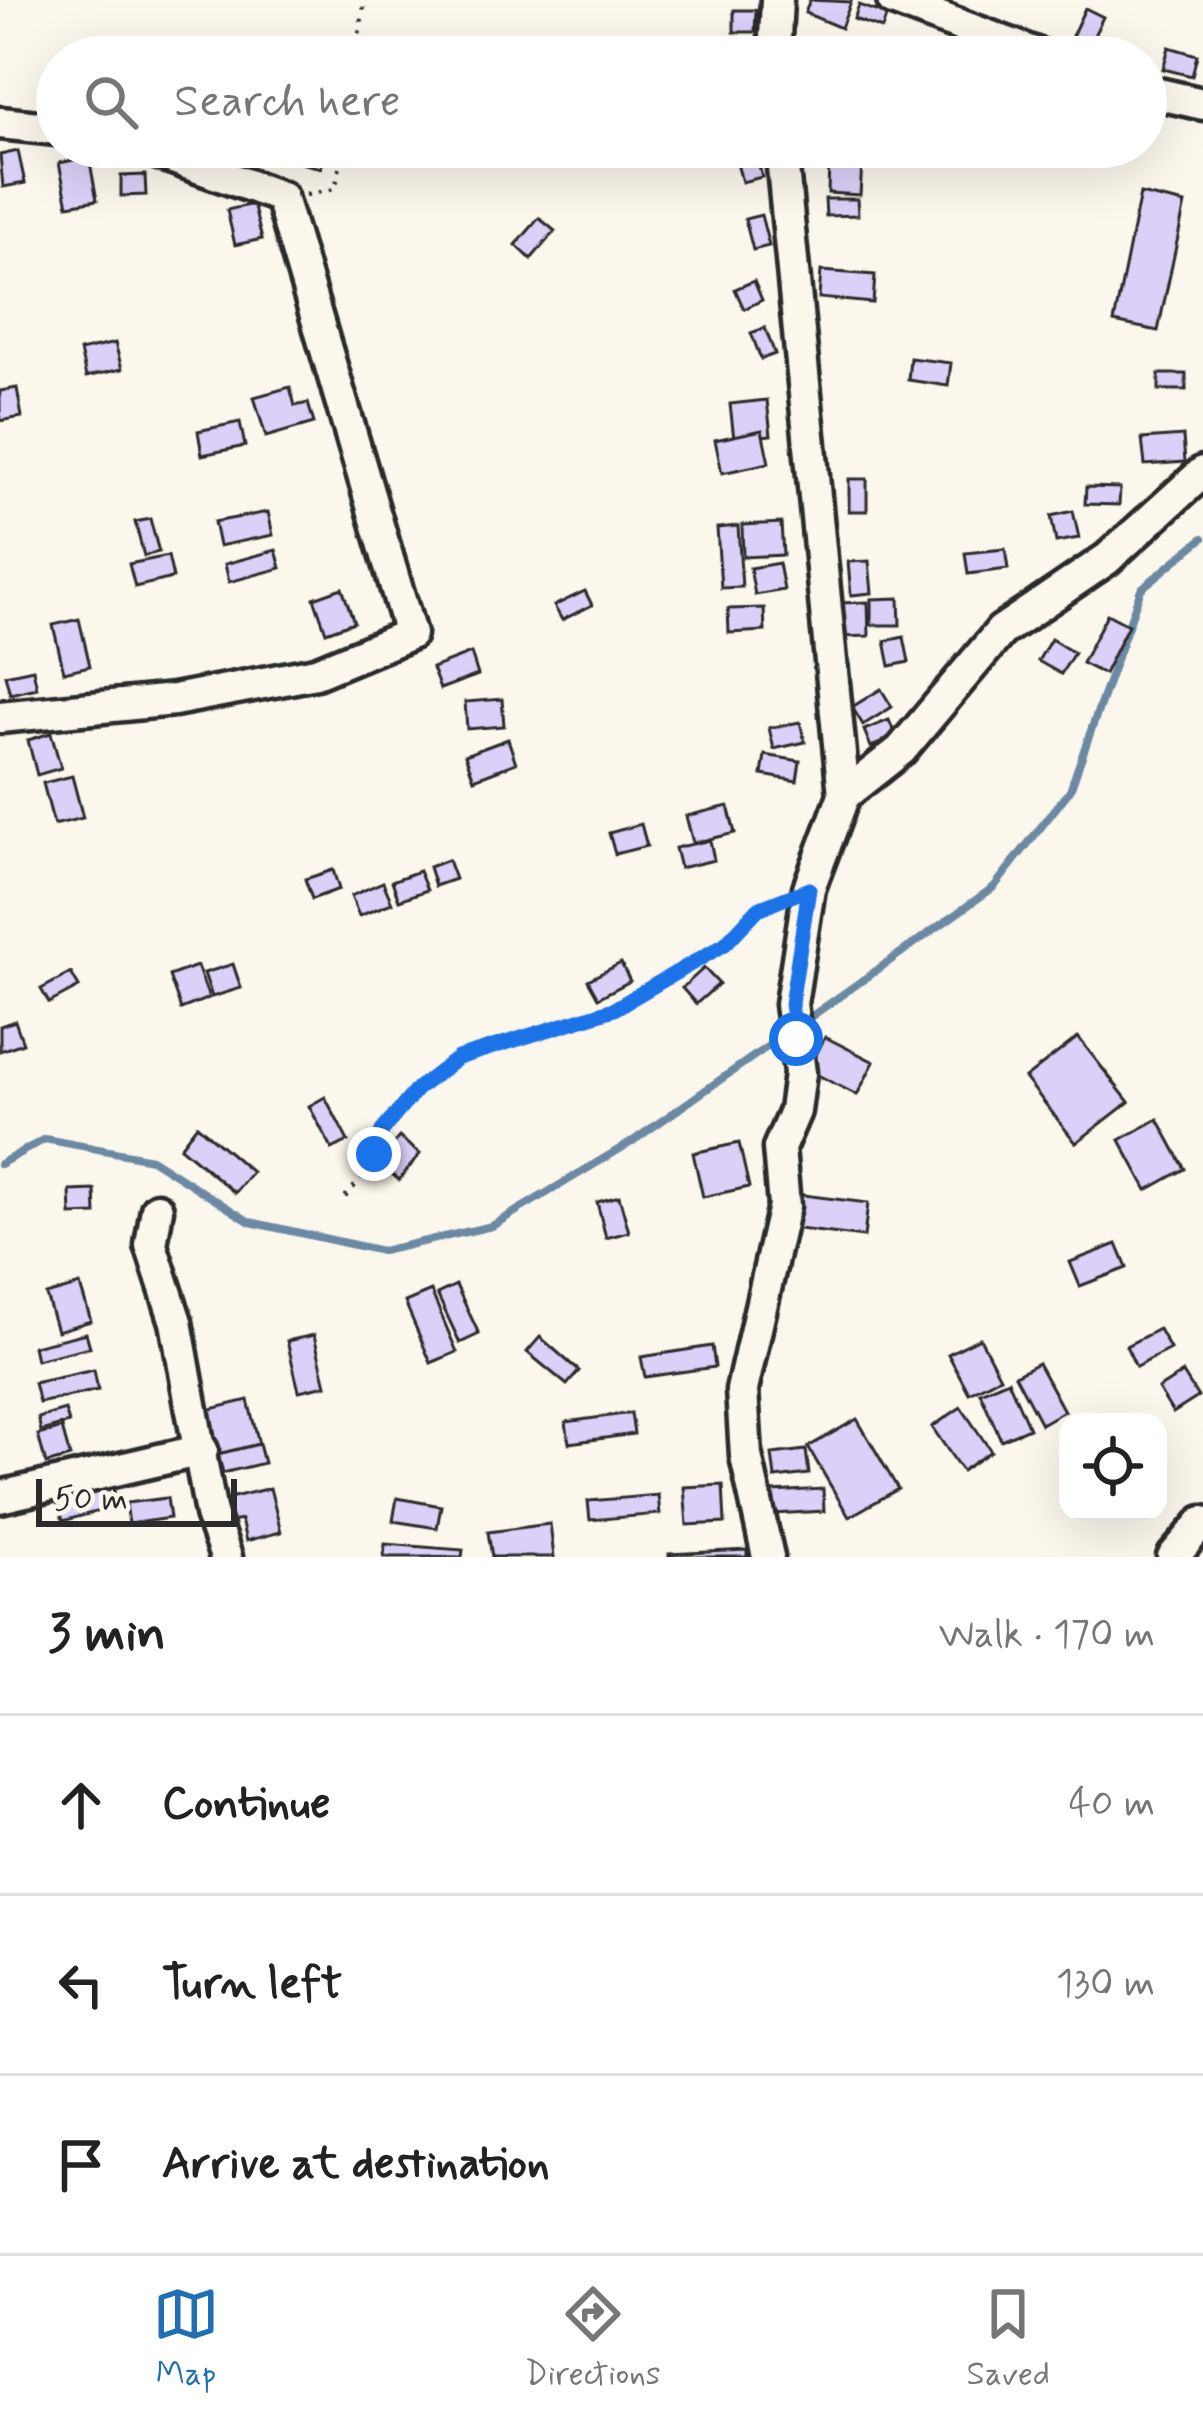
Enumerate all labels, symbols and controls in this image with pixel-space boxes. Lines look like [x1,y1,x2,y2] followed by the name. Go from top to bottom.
[36,36,1167,168] search box
[78,69,144,135] icon: search
[174,73,401,132] text: Search here
[769,1012,823,1066] route start
[347,1127,401,1181] route end
[1059,1413,1167,1521] map controls
[1059,1413,1167,1521] button: locate
[36,1473,237,1526] scale bar
[54,1478,128,1522] text: 50 m
[48,1602,166,1668] text: 3 min
[939,1610,1155,1661] text: Walk · 170 m
[48,1772,114,1838] icon: ahead
[162,1775,330,1834] text: Continue
[1068,1779,1155,1830] text: 40 m
[48,1952,114,2018] icon: left
[162,1955,342,2014] text: Turn left
[1056,1959,1155,2010] text: 130 m
[48,2132,114,2198] icon: arrive
[162,2135,550,2194] text: Arrive at destination
[153,2281,219,2397] tab: Map
[525,2281,661,2397] tab: Directions
[967,2281,1050,2397] tab: Saved

